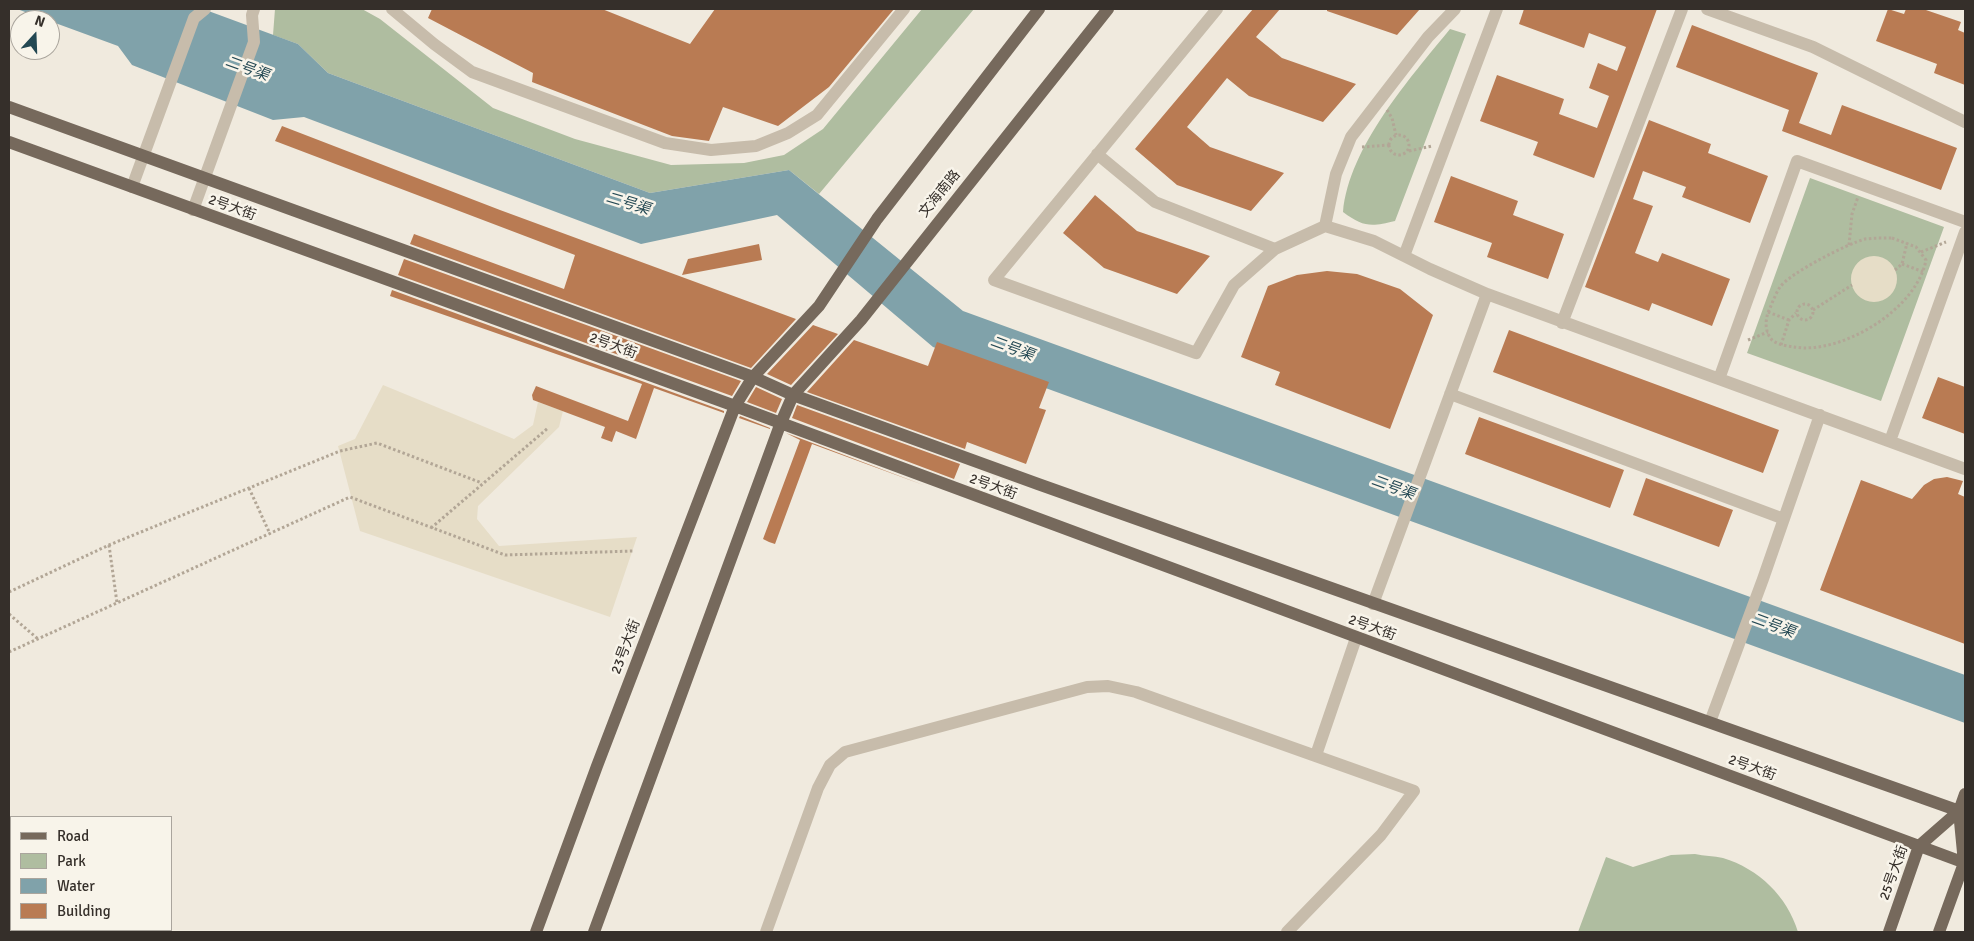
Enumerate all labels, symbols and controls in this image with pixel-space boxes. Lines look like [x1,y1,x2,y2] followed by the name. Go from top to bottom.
[10,10,60,60] north arrow
[32,12,47,31] text: N
[223,53,271,85] water label: 二号渠
[916,167,964,221] street label: 文海南路
[604,189,652,219] water label: 二号渠
[206,192,258,224] street label: 2号大街
[587,330,639,362] street label: 2号大街
[988,333,1036,365] water label: 二号渠
[967,471,1019,503] street label: 2号大街
[1369,472,1417,504] water label: 二号渠
[1749,610,1797,642] water label: 二号渠
[1346,612,1398,644] street label: 2号大街
[608,617,644,677] street label: 23号大街
[1726,752,1778,784] street label: 2号大街
[10,816,172,931] legend
[57,827,89,845] text: Road
[1876,843,1912,903] street label: 25号大街
[57,852,86,870] text: Park
[57,877,95,895] text: Water
[57,902,111,920] text: Building

